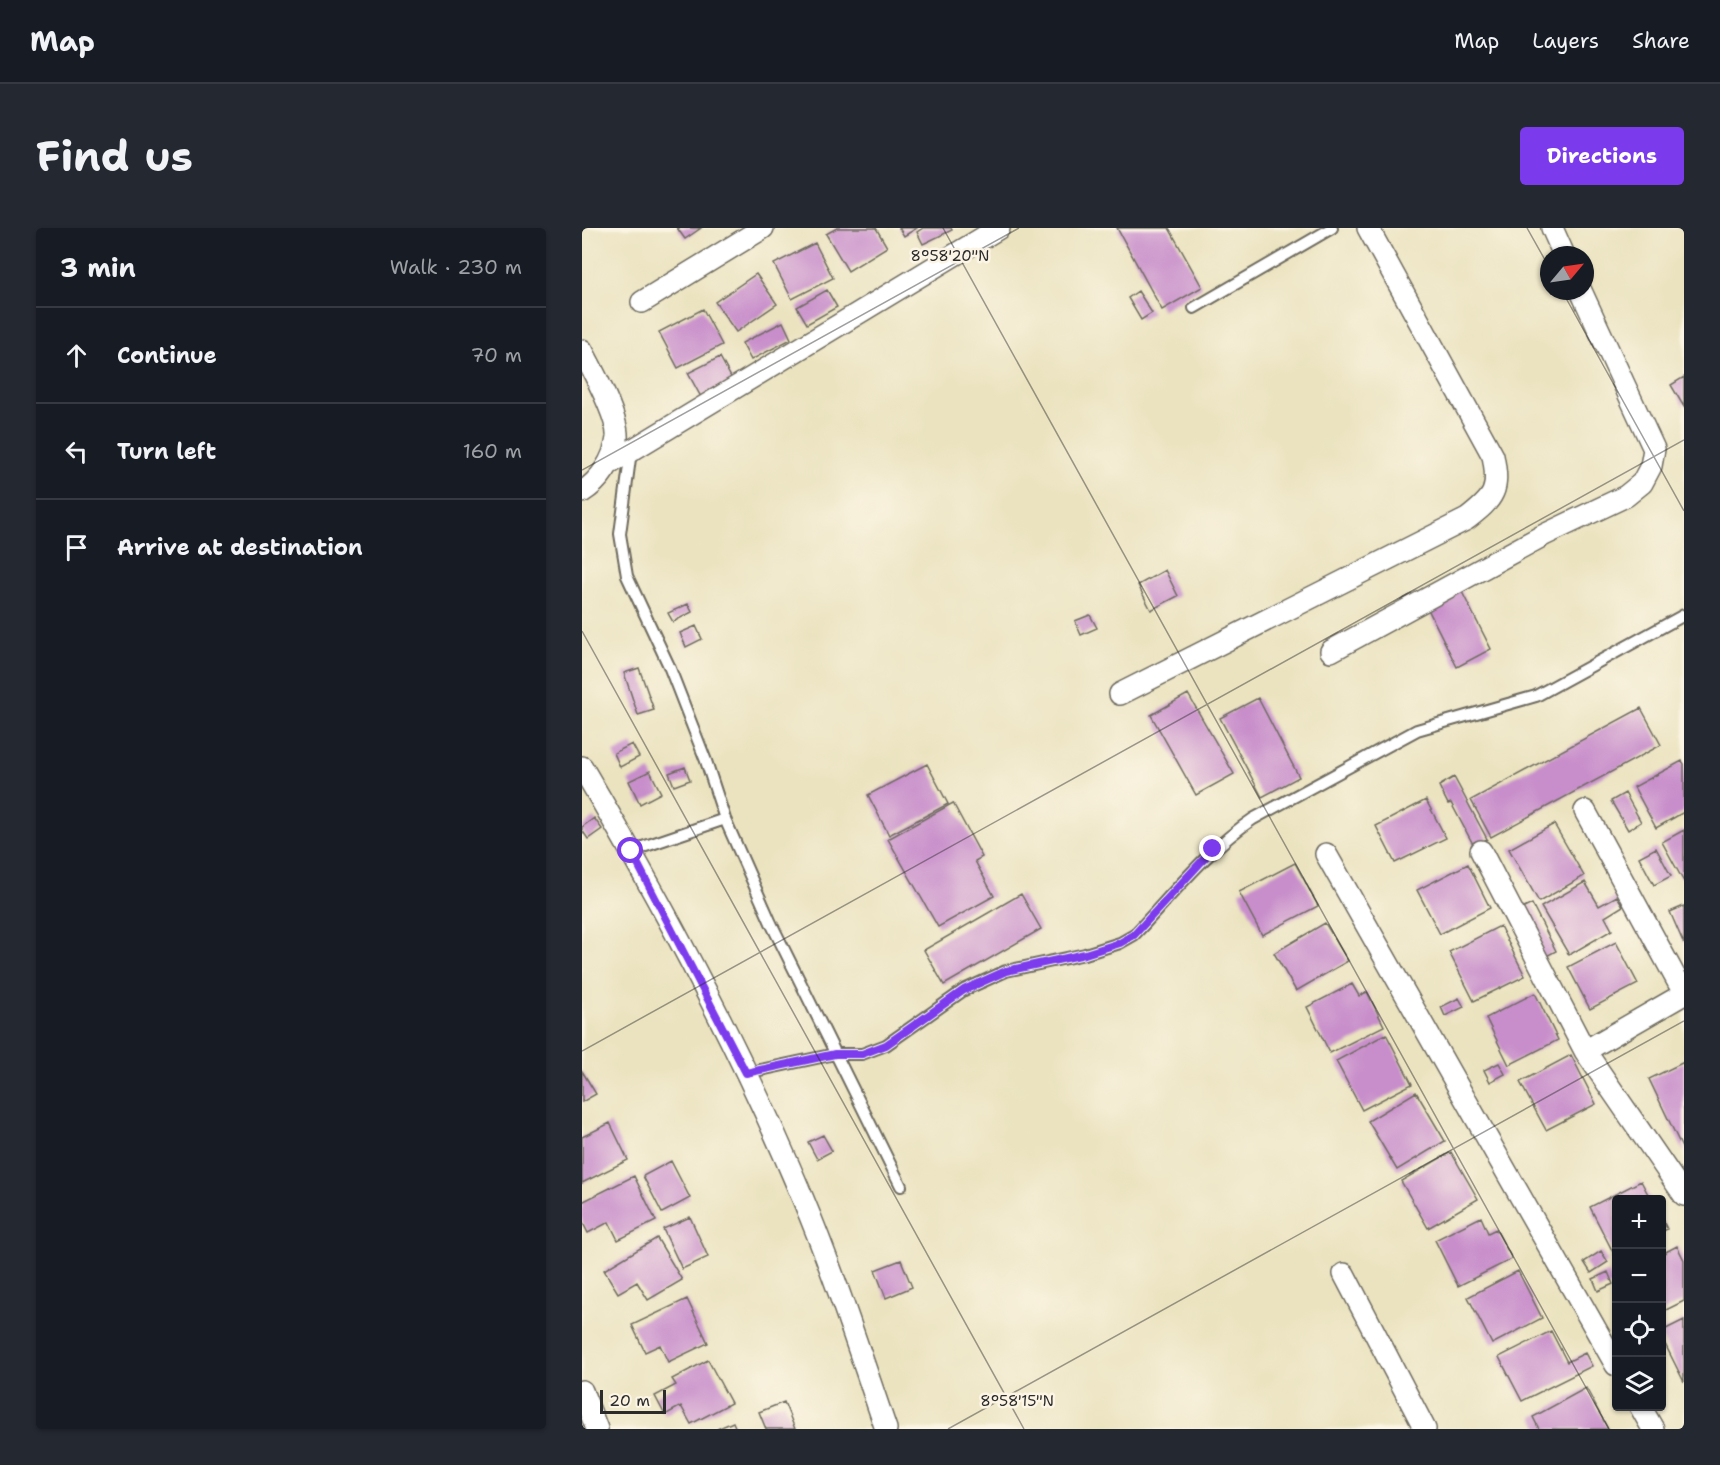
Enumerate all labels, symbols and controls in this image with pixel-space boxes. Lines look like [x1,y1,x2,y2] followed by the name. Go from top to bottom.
[30,22,95,60] text: Map
[1454,27,1499,55] text: Map
[1532,27,1599,55] text: Layers
[1632,27,1690,55] text: Share
[1520,127,1684,185] button: Directions
[36,128,193,184] text: Find us
[911,246,989,266] text: 8°58'20"N
[1540,246,1594,300] north arrow
[60,250,136,285] text: 3 min
[390,254,522,280] text: Walk · 230 m
[60,339,93,372] icon: ahead
[117,341,217,370] text: Continue
[470,342,522,368] text: 70 m
[60,435,93,468] icon: left
[117,437,216,466] text: Turn left
[463,438,522,464] text: 160 m
[60,531,93,564] icon: arrive
[117,533,363,562] text: Arrive at destination
[1199,835,1225,861] route end
[617,837,643,863] route start
[1612,1195,1666,1411] map controls
[1612,1195,1666,1249] button: +
[1612,1249,1666,1303] button: −
[1612,1303,1666,1357] button: locate
[1612,1357,1666,1411] button: layers
[600,1387,666,1414] scale bar
[609,1390,650,1411] text: 20 m
[980,1391,1054,1411] text: 8°58'15"N

